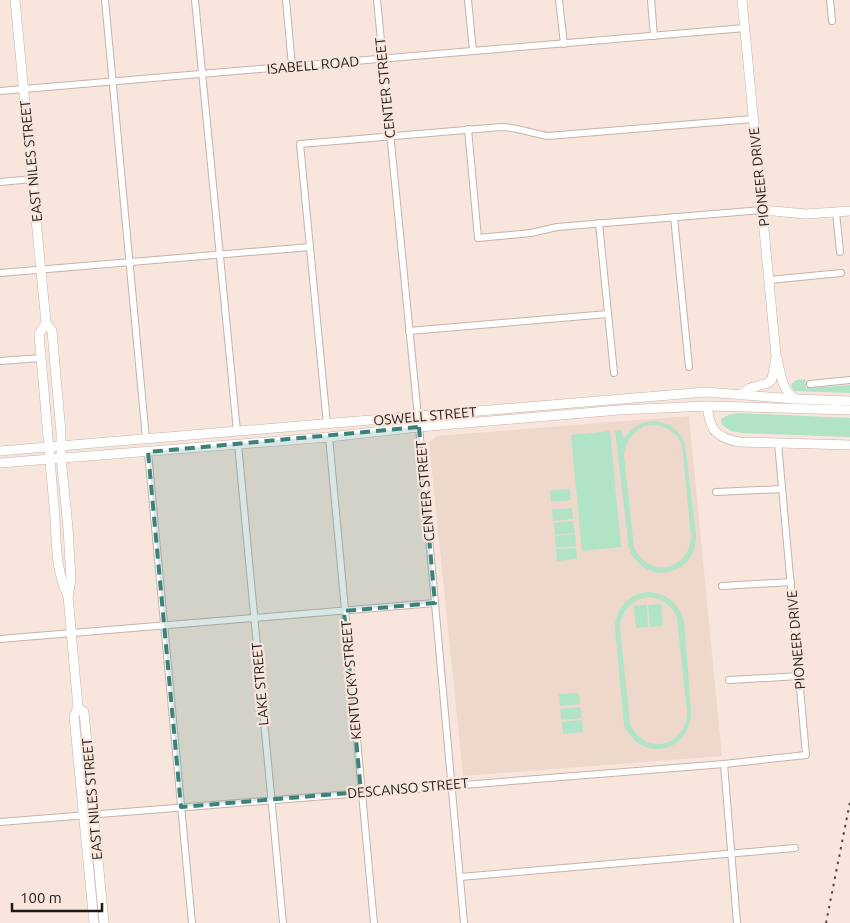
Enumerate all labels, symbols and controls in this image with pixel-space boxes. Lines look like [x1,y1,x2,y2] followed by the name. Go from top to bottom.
[372,37,398,139] street label: CENTER STREET
[266,53,360,77] street label: ISABELL ROAD
[17,99,45,223] street label: EAST NILES STREET
[746,127,772,227] street label: PIONEER DRIVE
[373,403,478,428] street label: OSWELL STREET
[413,440,437,542] street label: CENTER STREET
[784,590,808,690] street label: PIONEER DRIVE
[338,619,364,740] street label: KENTUCKY STREET
[248,641,272,726] street label: LAKE STREET
[79,737,105,861] street label: EAST NILES STREET
[347,775,470,801] street label: DESCANSO STREET
[12,880,102,912] scale bar
[20,889,62,906] text: 100 m

